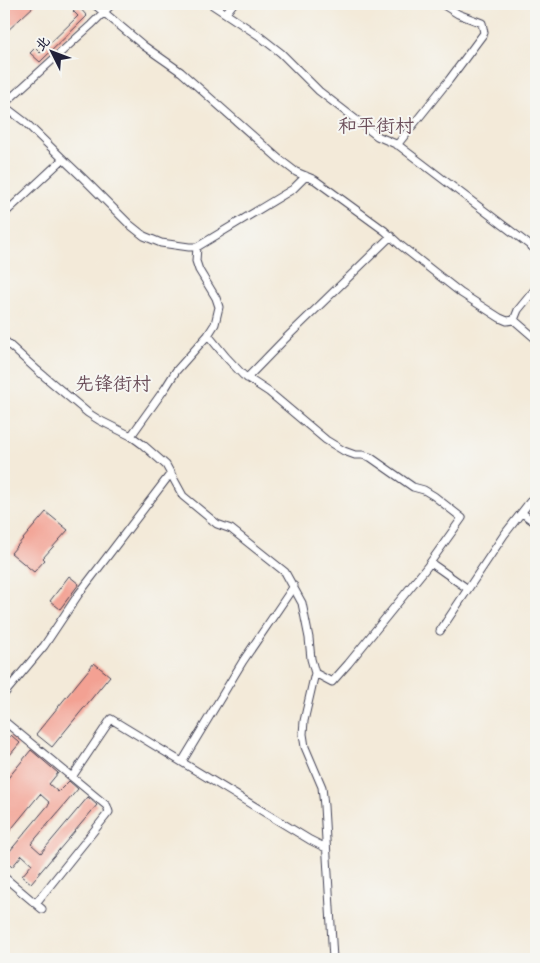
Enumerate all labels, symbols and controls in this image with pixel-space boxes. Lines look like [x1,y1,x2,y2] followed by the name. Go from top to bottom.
[28,28,78,78] north arrow
[30,31,54,55] text: 北
[338,112,414,138] district label: 和平街村
[75,370,151,396] district label: 先锋街村

